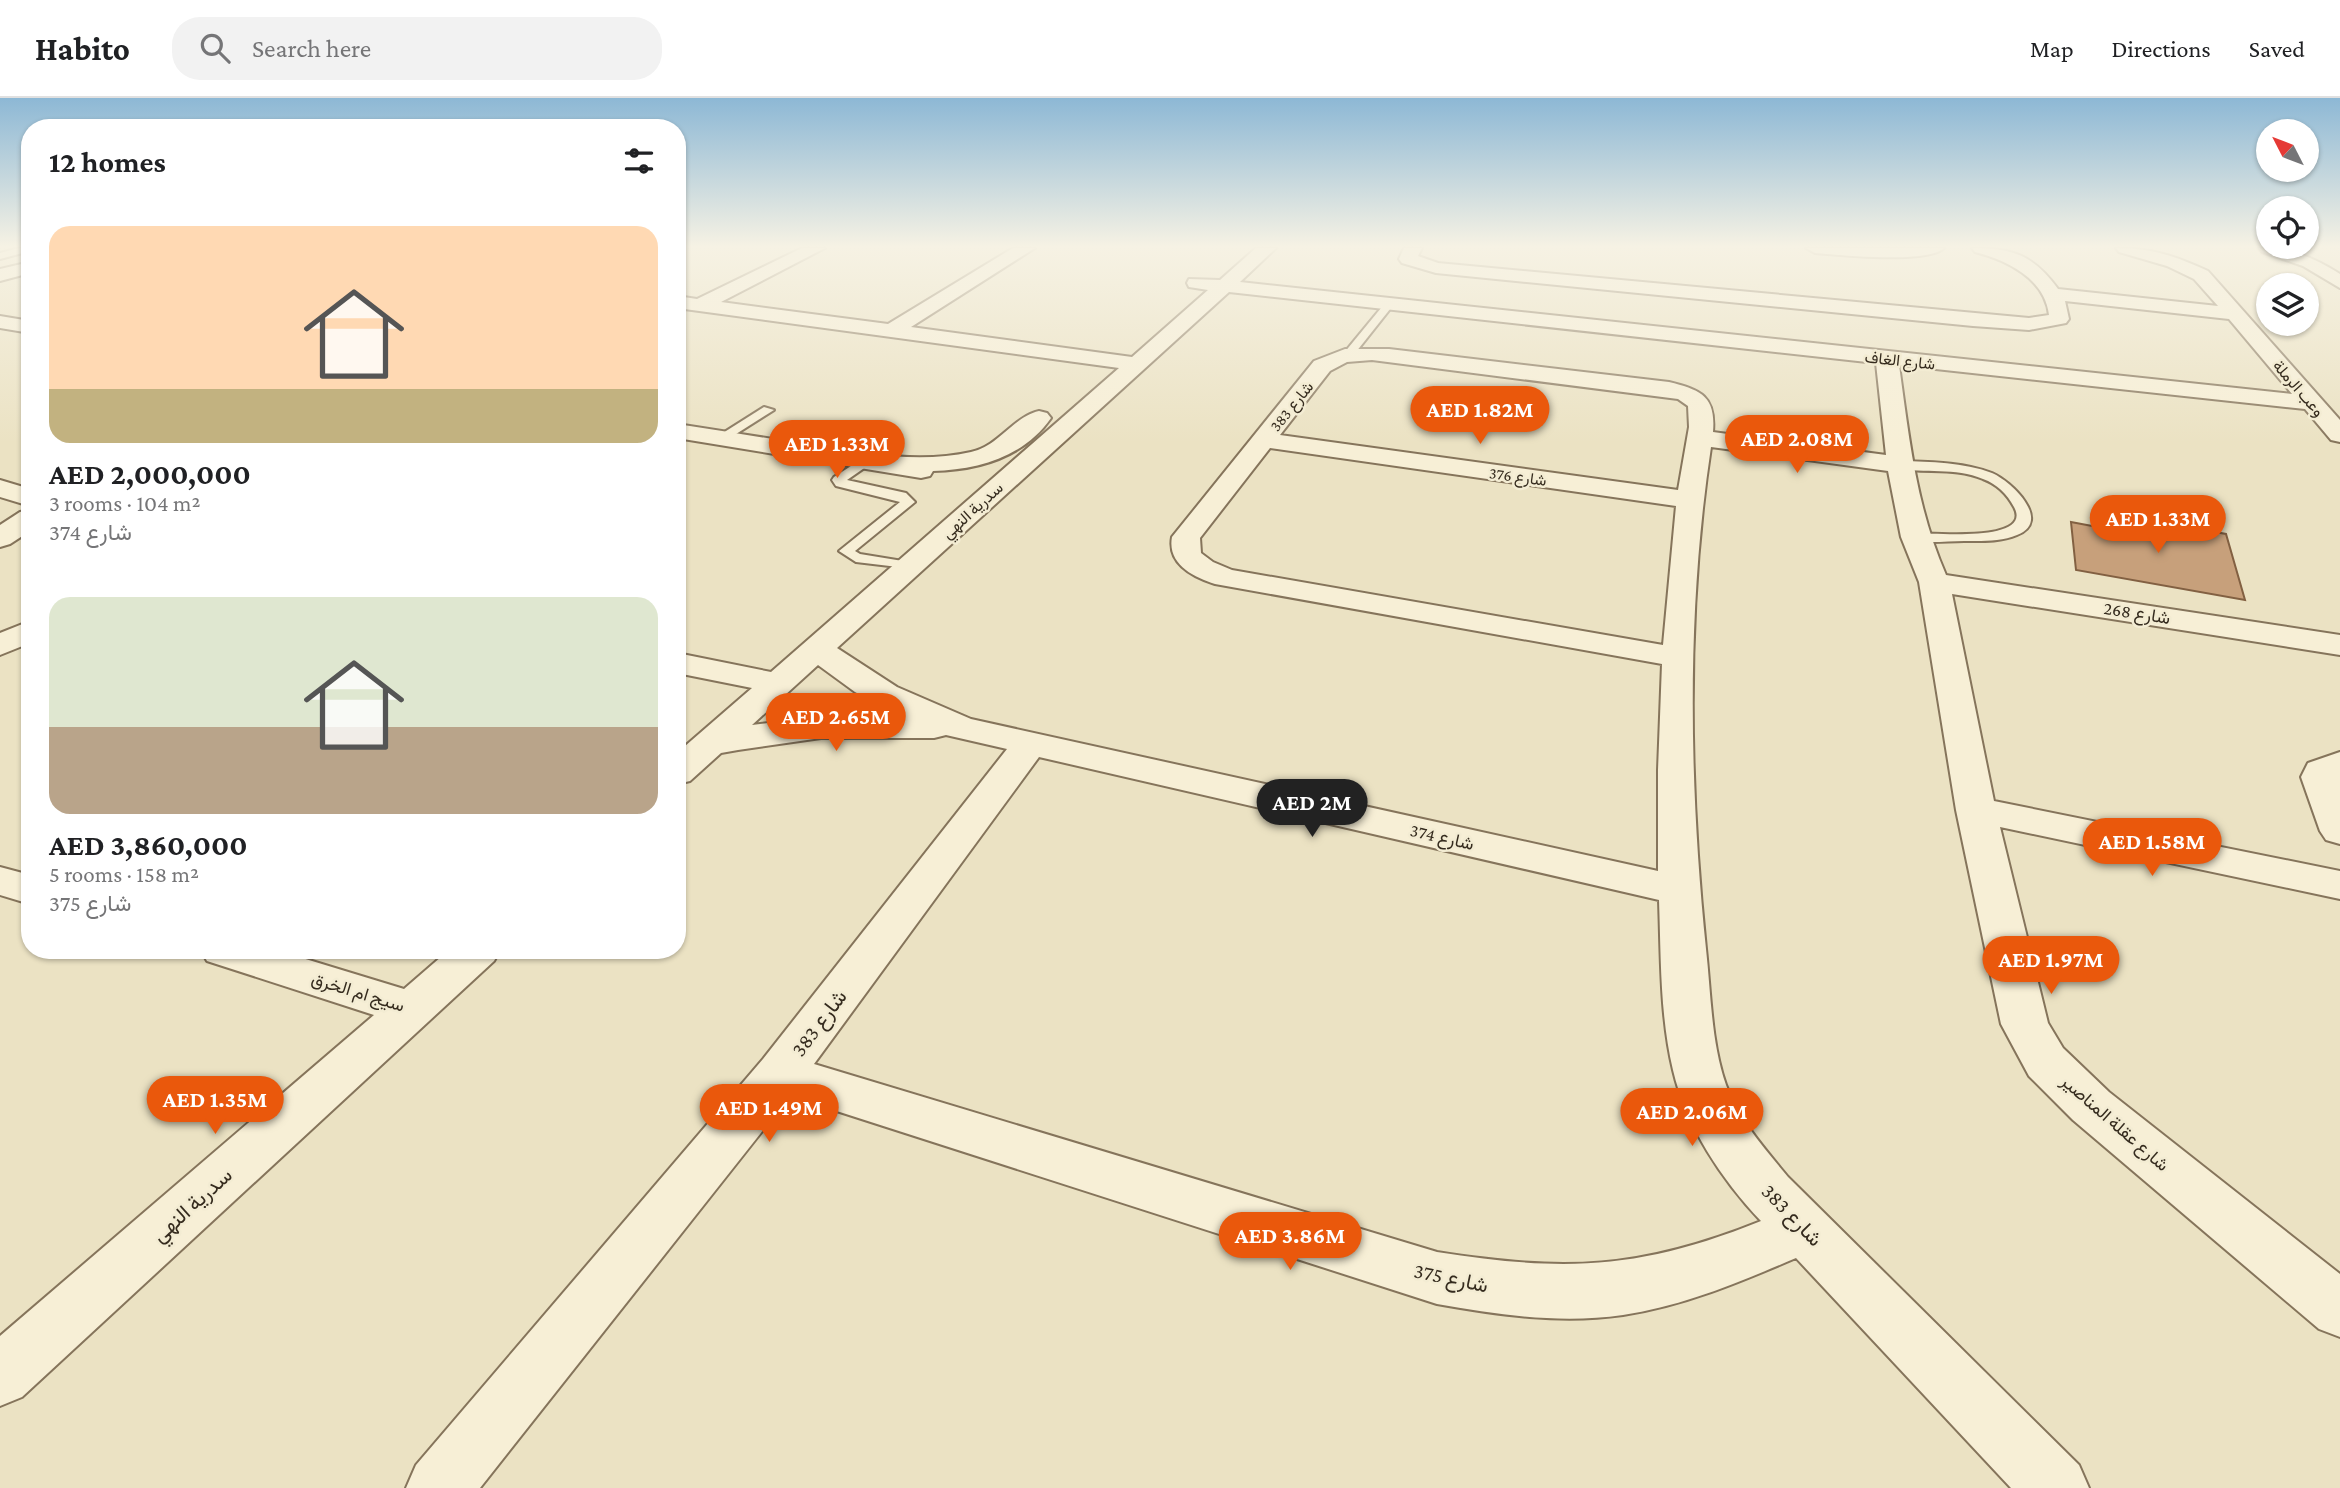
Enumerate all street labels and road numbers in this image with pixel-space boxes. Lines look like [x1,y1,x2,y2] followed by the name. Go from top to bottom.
[1864,348,1936,376] street label: شارع الغاف
[2268,357,2328,421] street label: وعب الرملة
[1266,378,1319,436] street label: شارع 383
[1488,464,1548,492] street label: شارع 376
[939,479,1009,546] street label: سدرية النهي
[2102,598,2172,630] street label: شارع 268
[1408,820,1476,856] street label: شارع 374
[308,968,407,1018] street label: سيج ام الخرق
[786,985,853,1062] street label: شارع 383
[2055,1070,2173,1177] street label: شارع عقلة المناصير
[147,1163,240,1251] street label: سدرية النهي
[1755,1179,1827,1252] street label: شارع 383
[1411,1258,1490,1300] street label: شارع 375

